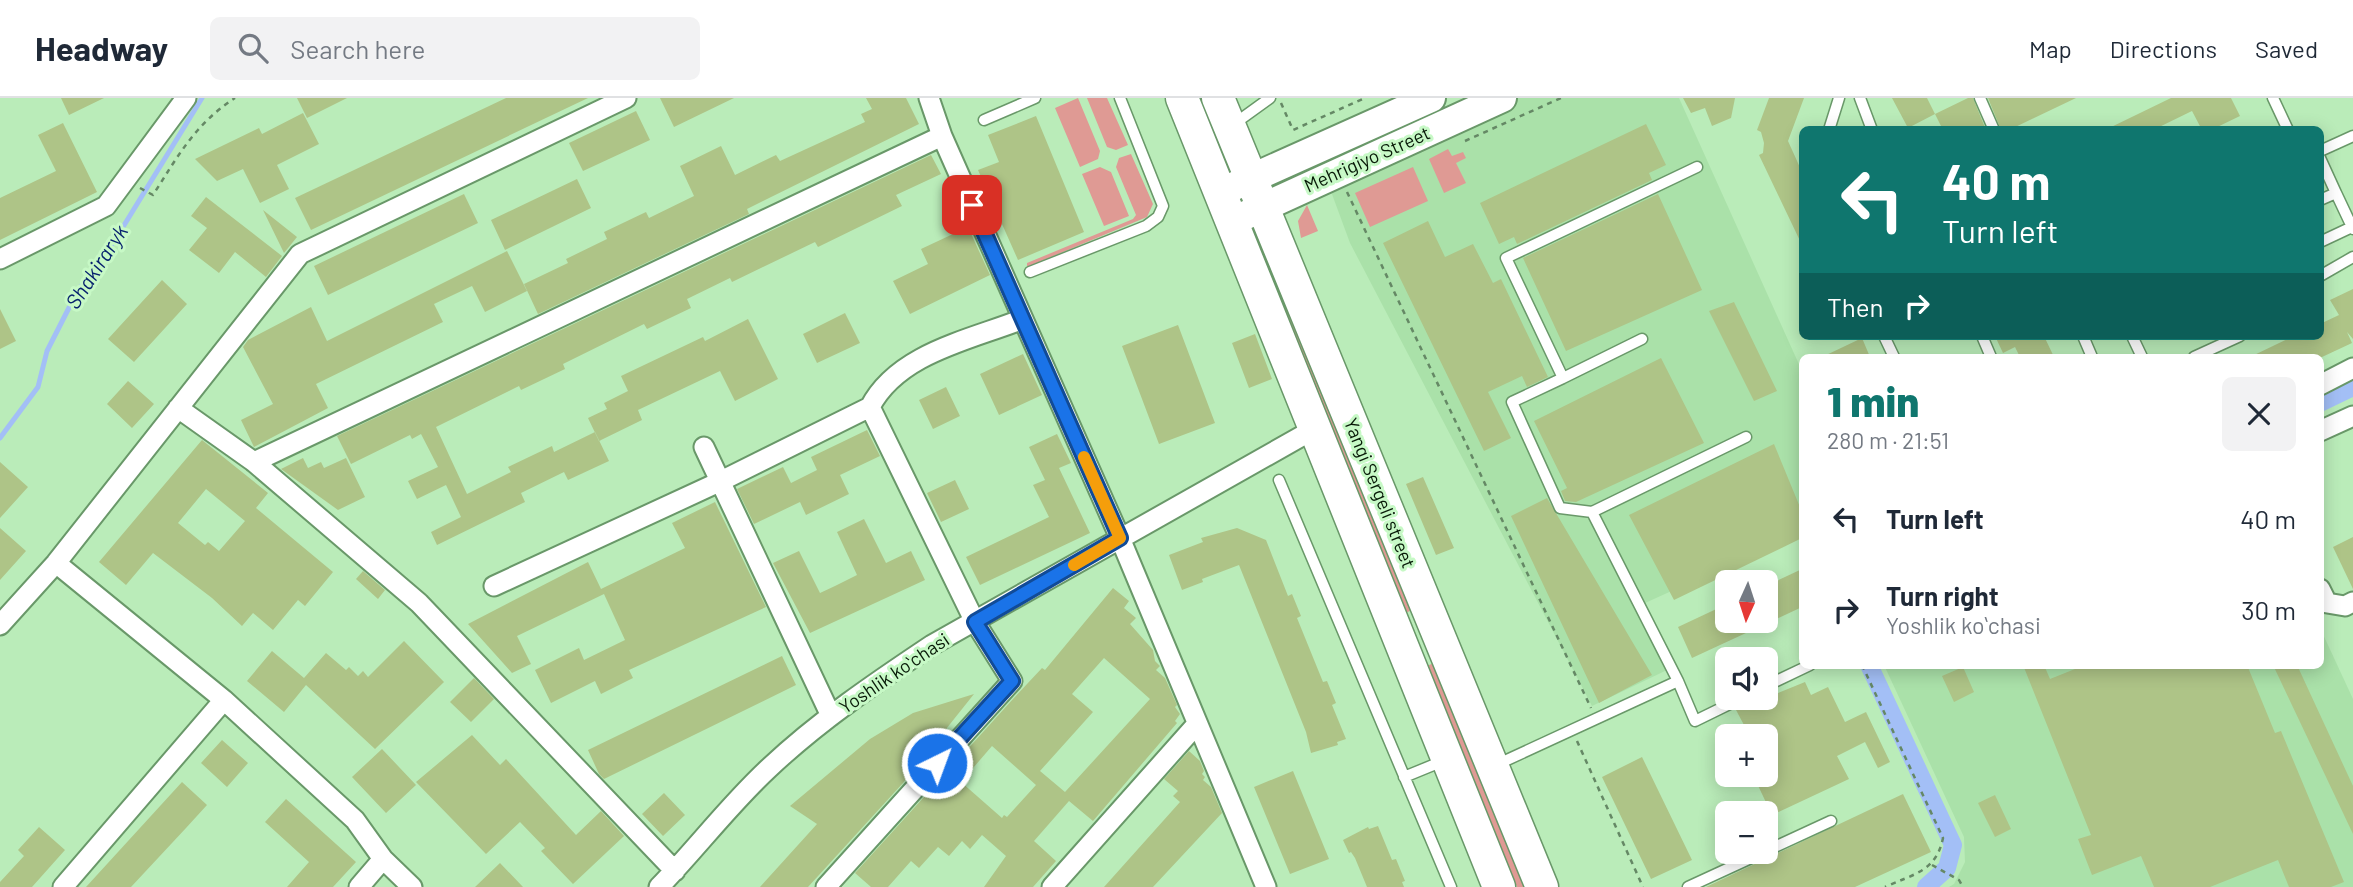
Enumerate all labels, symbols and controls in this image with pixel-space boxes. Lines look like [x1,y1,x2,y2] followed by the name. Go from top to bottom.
[210,17,700,80] search box
[35,28,168,68] text: Headway
[234,29,272,67] icon: search
[290,33,425,64] text: Search here
[2029,34,2072,63] text: Map
[2110,34,2217,63] text: Directions
[2255,34,2318,63] text: Saved
[1300,121,1433,197] street label: Mehrigiyo Street
[1942,151,2050,210] text: 40 m
[1827,154,1918,245] icon: left
[942,175,1002,235] pin
[953,186,991,224] icon: arrive
[1942,211,2059,249] text: Turn left
[59,219,133,313] water label: Shakiraryk
[1898,287,1936,325] icon: right
[1827,291,1884,322] text: Then
[1827,375,1919,425] text: 1 min
[2222,377,2296,451] button: close
[1340,414,1421,571] street label: Yangi Sergeli street
[1827,426,1949,454] text: 280 m · 21:51
[1827,500,1865,538] icon: left
[1886,503,1984,534] text: Turn left
[2240,503,2296,534] text: 40 m
[1715,570,1778,634] north arrow
[1715,570,1778,864] map controls
[1886,580,1999,611] text: Turn right
[1827,591,1865,629] icon: right
[2241,594,2296,625] text: 30 m
[1886,611,2041,639] text: Yoshlik koʻchasi
[834,627,953,718] street label: Yoshlik koʻchasi
[1715,647,1778,710] button: sound
[1715,724,1778,787] button: +
[900,726,974,800] position arrow
[1715,801,1778,864] button: −

